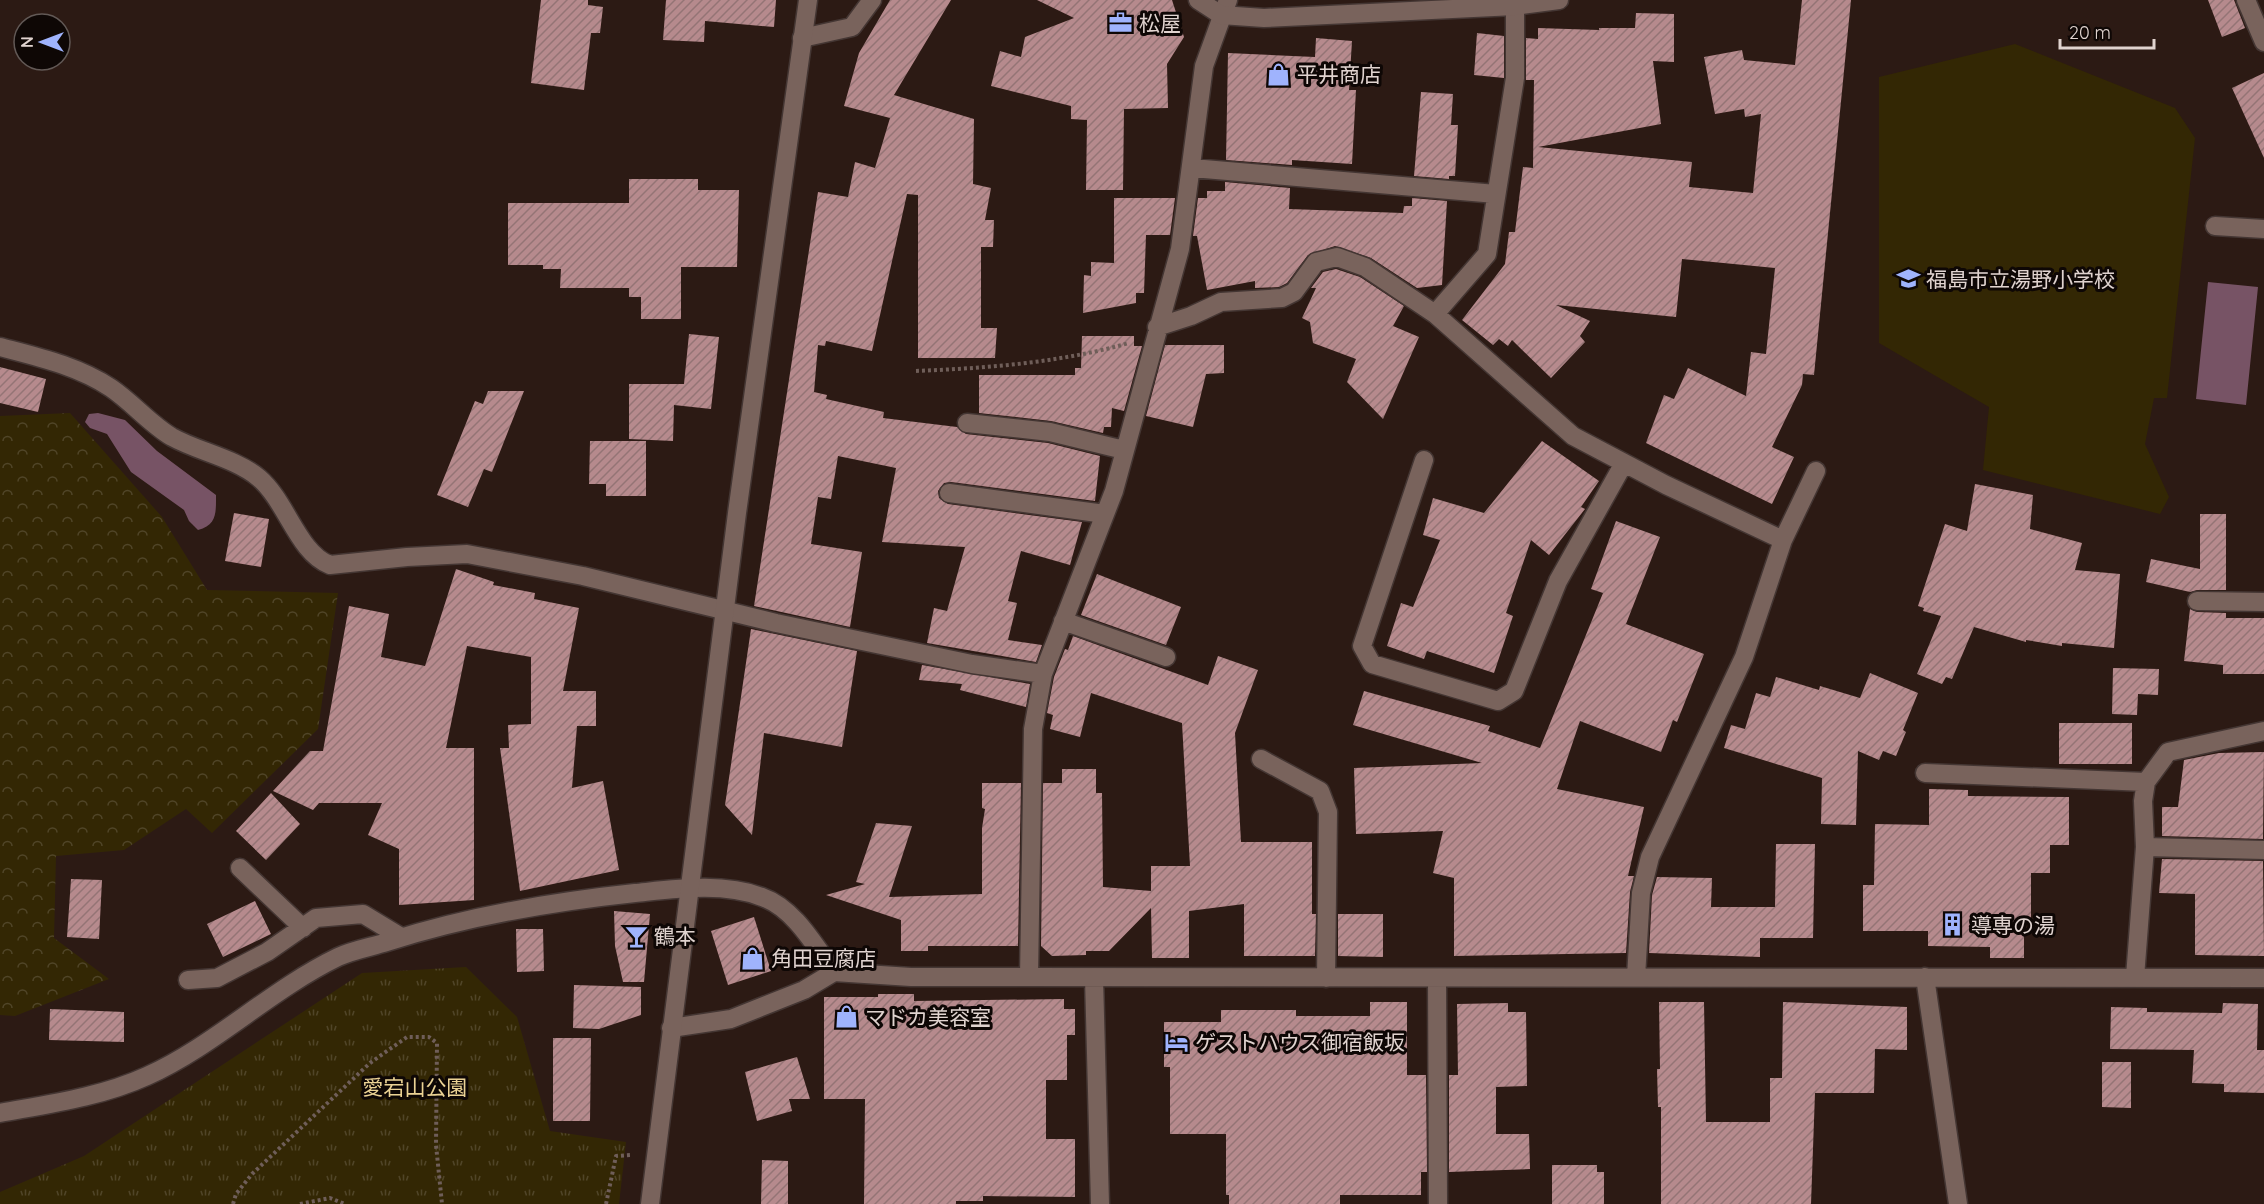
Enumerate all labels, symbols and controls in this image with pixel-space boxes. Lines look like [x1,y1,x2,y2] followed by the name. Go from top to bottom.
[1108,10,1134,36] office icon: 松屋
[1139,10,1181,36] place label: 松屋
[12,12,72,72] north arrow
[2060,12,2154,50] scale bar
[2069,21,2111,44] text: 20 m
[17,36,37,48] text: N
[1266,61,1292,87] shop icon: 平井商店
[1297,61,1381,87] place label: 平井商店
[1895,266,1921,292] school or university icon: 福島市立湯野小学校
[1926,266,2115,292] place label: 福島市立湯野小学校
[1940,912,1966,938] building icon: 導専の湯
[1971,912,2055,938] place label: 導専の湯
[623,923,649,949] bar icon: 鶴本
[654,923,696,949] place label: 鶴本
[740,945,766,971] shop icon: 角田豆腐店
[771,945,876,971] place label: 角田豆腐店
[834,1004,860,1030] shop icon: マドカ美容室
[865,1004,991,1030] place label: マドカ美容室
[1164,1029,1190,1055] hotel icon: ゲストハウス御宿飯坂
[1195,1029,1405,1055] place label: ゲストハウス御宿飯坂
[363,1074,468,1100] park label: 愛宕山公園

